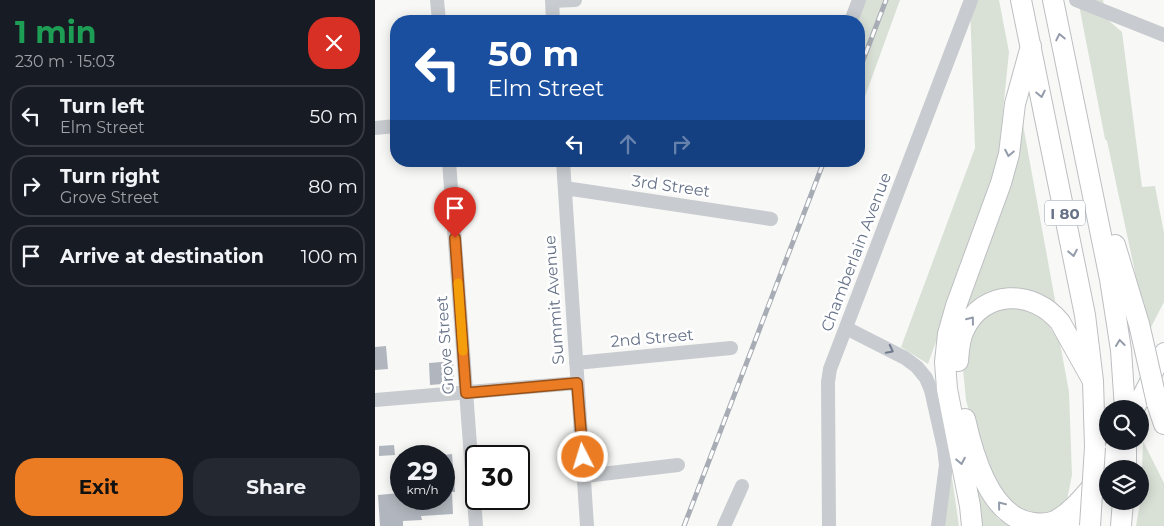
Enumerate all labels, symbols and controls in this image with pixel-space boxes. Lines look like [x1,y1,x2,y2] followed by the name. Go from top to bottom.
[15,14,96,51] text: 1 min
[308,17,360,69] button: close
[488,32,579,75] text: 50 m
[1055,32,1066,41] one-way arrow
[405,35,470,100] icon: left
[15,52,115,71] text: 230 m · 15:03
[488,75,604,102] text: Elm Street
[1035,89,1046,98] one-way arrow
[60,95,145,118] text: Turn left
[17,102,45,130] icon: left
[310,105,358,128] text: 50 m
[60,118,145,137] text: Elm Street
[561,130,589,158] icon: left
[614,130,642,158] icon: ahead
[667,130,695,158] icon: right
[1004,148,1014,157] one-way arrow
[60,165,160,188] text: Turn right
[817,170,895,334] street label: Chamberlain Avenue
[631,171,712,201] street label: 3rd Street
[17,172,45,200] icon: right
[308,175,358,198] text: 80 m
[434,187,476,238] pin
[60,188,159,207] text: Grove Street
[441,194,469,222] icon: arrive
[1045,200,1085,226] road number: I 80
[540,235,568,365] street label: Summit Avenue
[17,242,45,270] icon: arrive
[60,245,264,268] text: Arrive at destination
[301,245,358,268] text: 100 m
[1068,249,1078,257] one-way arrow
[432,294,458,395] street label: Grove Street
[966,317,974,326] one-way arrow
[610,325,695,351] street label: 2nd Street
[1115,338,1126,346] one-way arrow
[884,344,893,354] one-way arrow
[1099,400,1149,510] map controls
[1099,400,1149,450] button: search
[556,430,608,482] position arrow
[465,445,530,510] speed limit sign: 30
[407,456,438,486] text: 29
[955,456,966,465] one-way arrow
[15,458,183,516] button: Exit
[193,458,360,516] button: Share
[1099,460,1149,510] button: layers
[406,482,439,497] text: km/h
[998,502,1007,511] one-way arrow

